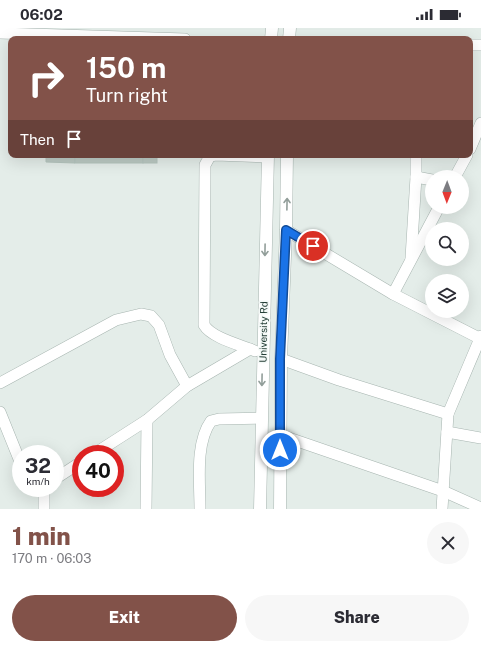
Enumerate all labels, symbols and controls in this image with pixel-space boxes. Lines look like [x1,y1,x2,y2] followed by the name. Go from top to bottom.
[20,6,63,23] text: 06:02
[86,51,166,84] text: 150 m
[20,52,72,104] icon: right
[86,85,168,106] text: Turn right
[63,128,85,150] icon: arrive
[20,131,55,148] text: Then
[425,170,469,214] north arrow
[425,170,469,318] map controls
[283,198,290,211] one-way arrow
[425,222,469,266] button: search
[296,229,330,263] pin
[302,235,324,257] icon: arrive
[262,243,269,256] one-way arrow
[425,274,469,318] button: layers
[256,301,270,363] street label: University Rd
[259,373,266,386] one-way arrow
[259,429,301,471] position arrow
[72,445,124,497] speed limit sign: 40
[25,454,51,478] text: 32
[26,475,50,487] text: km/h
[12,522,71,550] text: 1 min
[427,522,469,564] button: close
[12,551,91,566] text: 170 m · 06:03
[12,595,237,641] button: Exit
[245,595,469,641] button: Share

